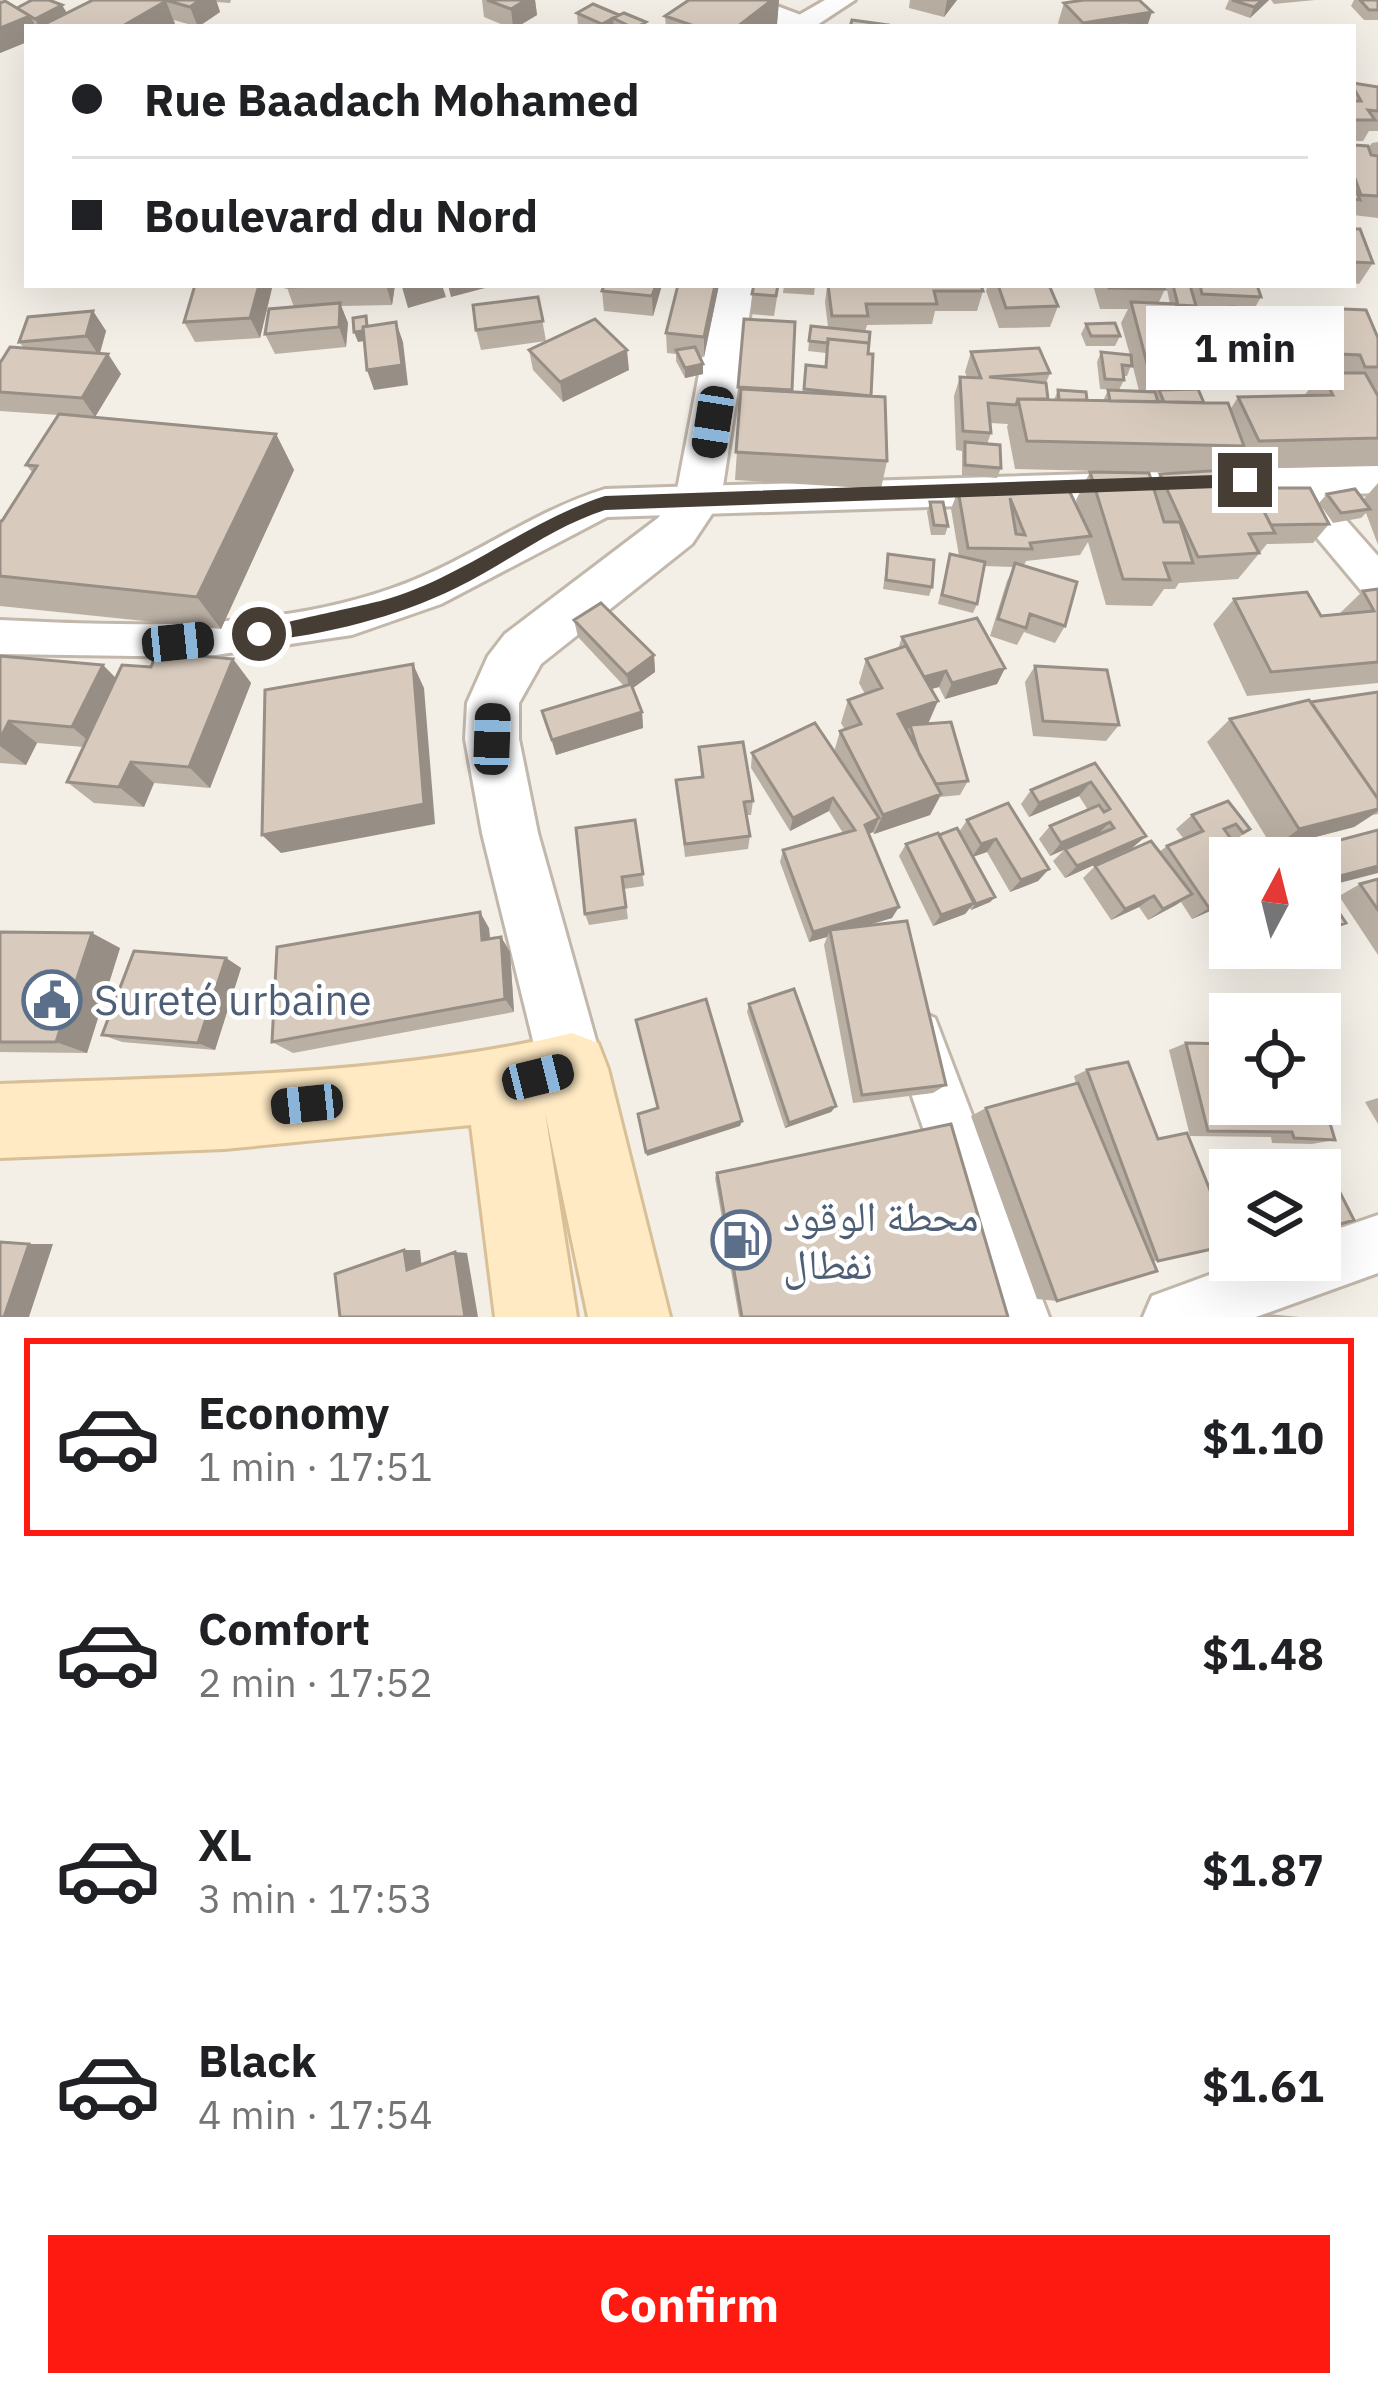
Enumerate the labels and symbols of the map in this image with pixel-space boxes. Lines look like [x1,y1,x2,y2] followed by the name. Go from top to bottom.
[1146,306,1344,390] callout: 1 min
[690,384,736,460] car
[1218,453,1272,507] route end
[232,607,286,661] route start
[140,620,216,664] car
[473,702,511,776] car
[1209,837,1341,969] north arrow
[21,969,83,1031] public building icon: Sureté urbaine
[94,972,372,1027] place label: Sureté urbaine
[499,1051,577,1103] car
[269,1082,345,1126] car
[783,1188,979,1291] place label: محطة الوقود نفطال
[710,1209,772,1271] fuel station icon: محطة الوقود نفطال

